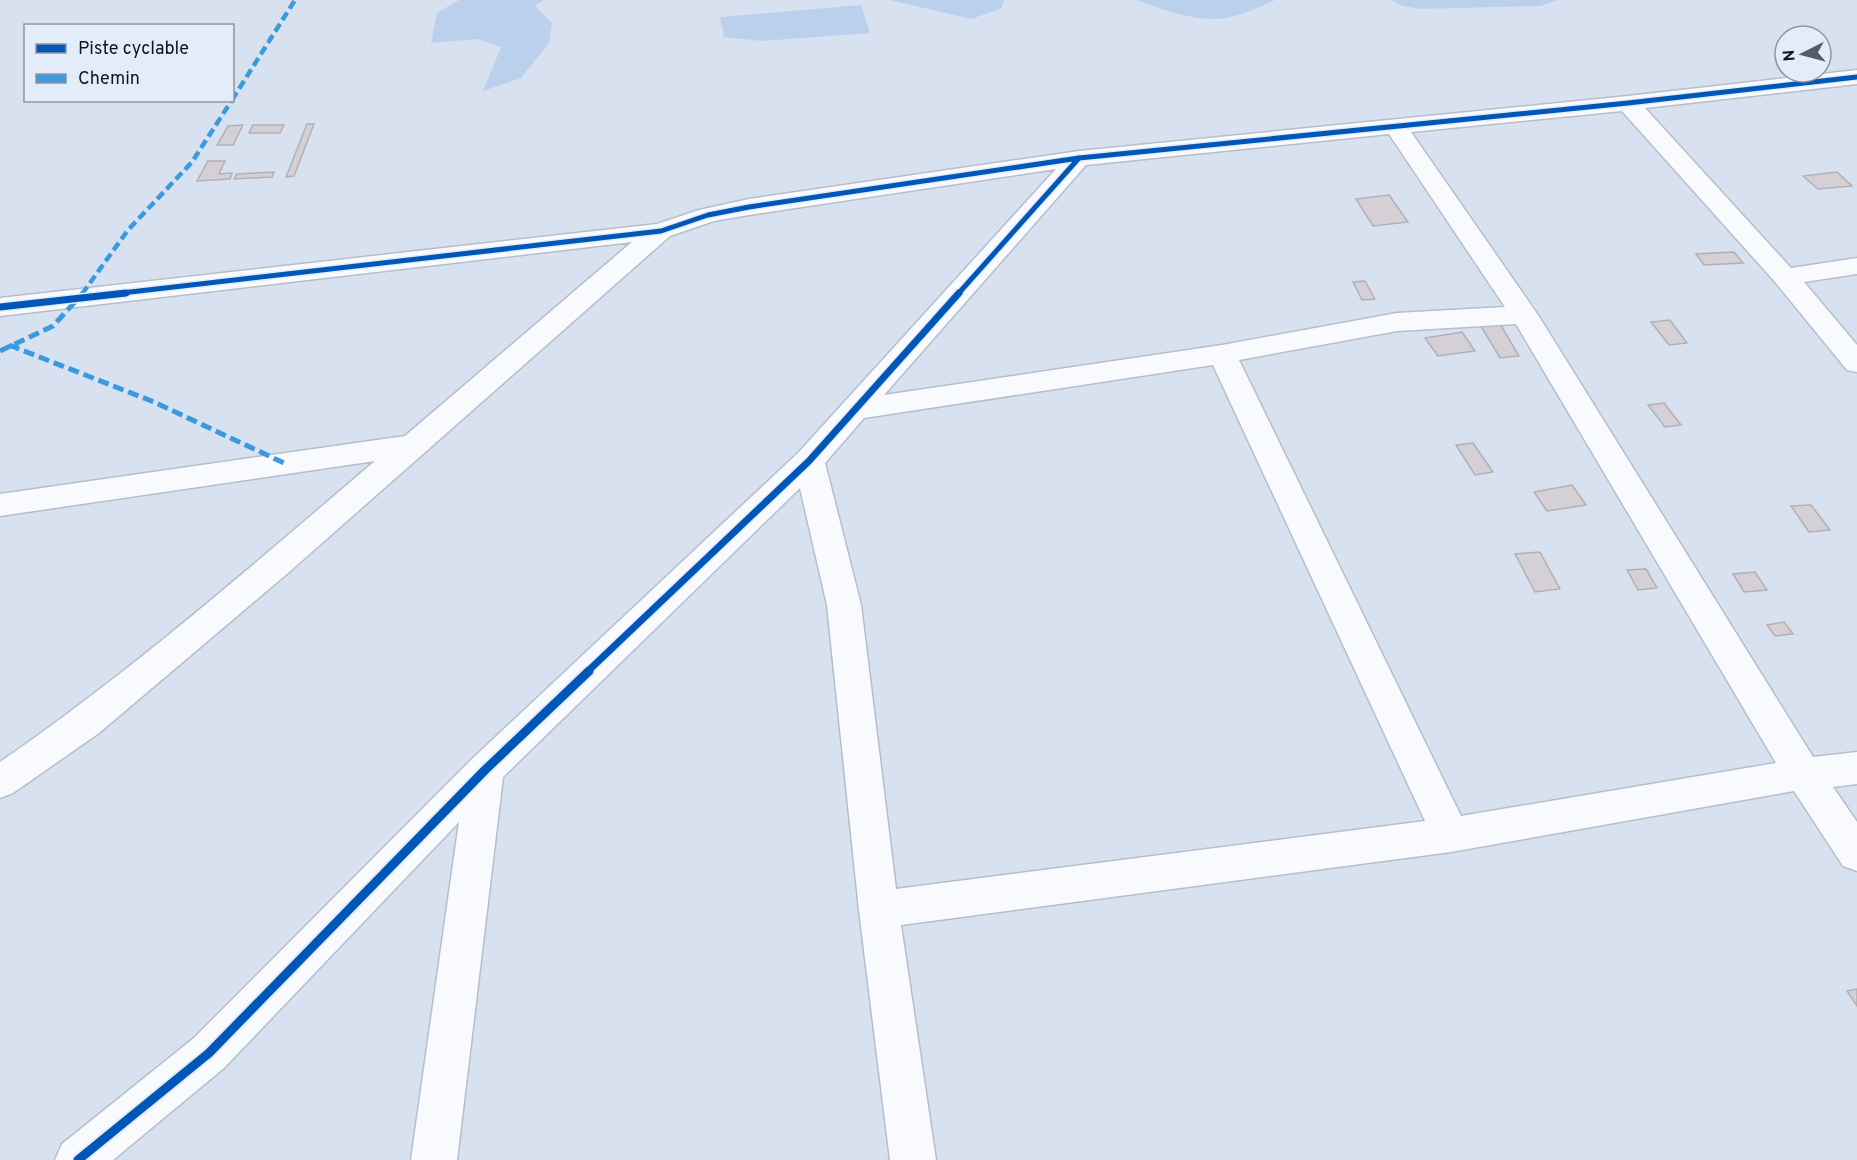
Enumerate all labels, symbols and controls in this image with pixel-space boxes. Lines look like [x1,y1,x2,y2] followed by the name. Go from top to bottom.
[24,24,234,102] legend
[1773,24,1833,84] north arrow
[78,38,189,61] text: Piste cyclable
[1780,49,1801,62] text: N
[78,68,140,91] text: Chemin

